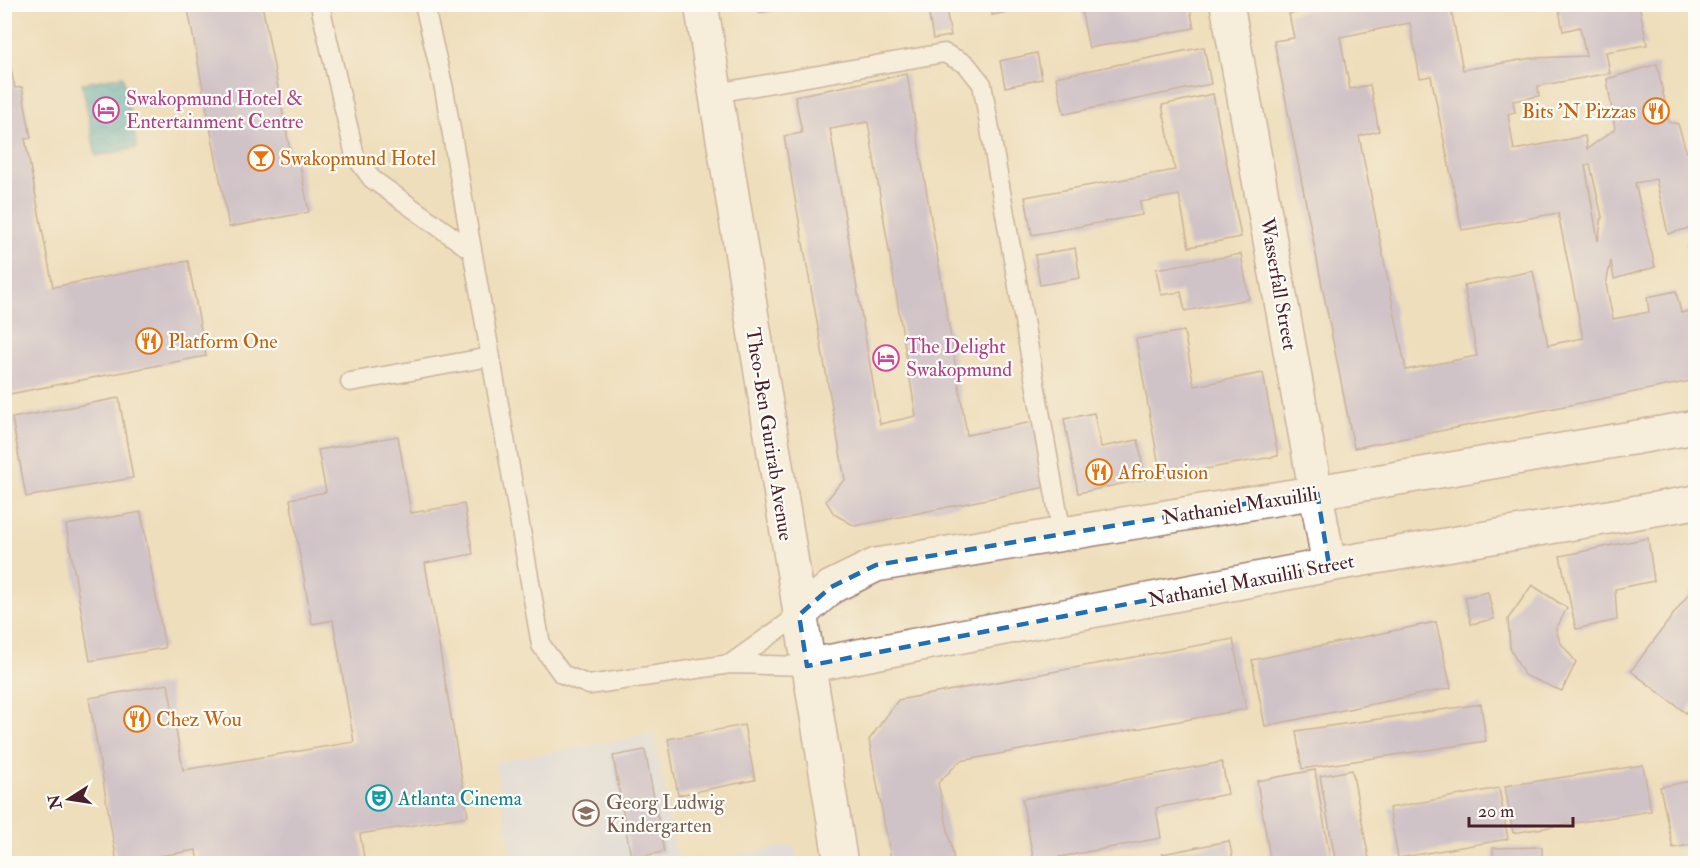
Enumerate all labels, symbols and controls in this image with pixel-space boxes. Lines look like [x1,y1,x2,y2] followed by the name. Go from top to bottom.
[126,86,303,134] place label: Swakopmund Hotel & Entertainment Centre
[91,95,121,125] hotel icon: Swakopmund Hotel & Entertainment Centre
[1641,96,1671,126] restaurant icon: Bits 'N Pizzas
[1522,99,1636,124] place label: Bits 'N Pizzas
[246,143,276,173] bar icon: Swakopmund Hotel
[280,146,436,172] place label: Swakopmund Hotel
[1254,215,1303,353] street label: Wasserfall Street
[134,326,164,356] restaurant icon: Platform One
[740,326,799,542] street label: Theo-Ben Gurirab Avenue
[168,329,278,354] place label: Platform One
[906,334,1012,383] place label: The Delight Swakopmund
[871,343,901,373] hotel icon: The Delight Swakopmund
[1084,457,1114,487] restaurant icon: AfroFusion
[1117,460,1208,485] place label: AfroFusion
[1161,481,1320,530] street label: Nathaniel Maxuilili
[1146,548,1357,613] street label: Nathaniel Maxuilili Street
[122,704,152,734] restaurant icon: Chez Wou
[156,707,242,732] place label: Chez Wou
[39,769,99,829] north arrow
[364,783,394,813] theatre icon: Atlanta Cinema
[397,786,523,811] place label: Atlanta Cinema
[606,790,725,838] place label: Georg Ludwig Kindergarten
[1469,790,1572,828] scale bar
[44,792,67,812] text: N
[571,798,601,828] school or university icon: Georg Ludwig Kindergarten
[1478,800,1514,823] text: 20 m

